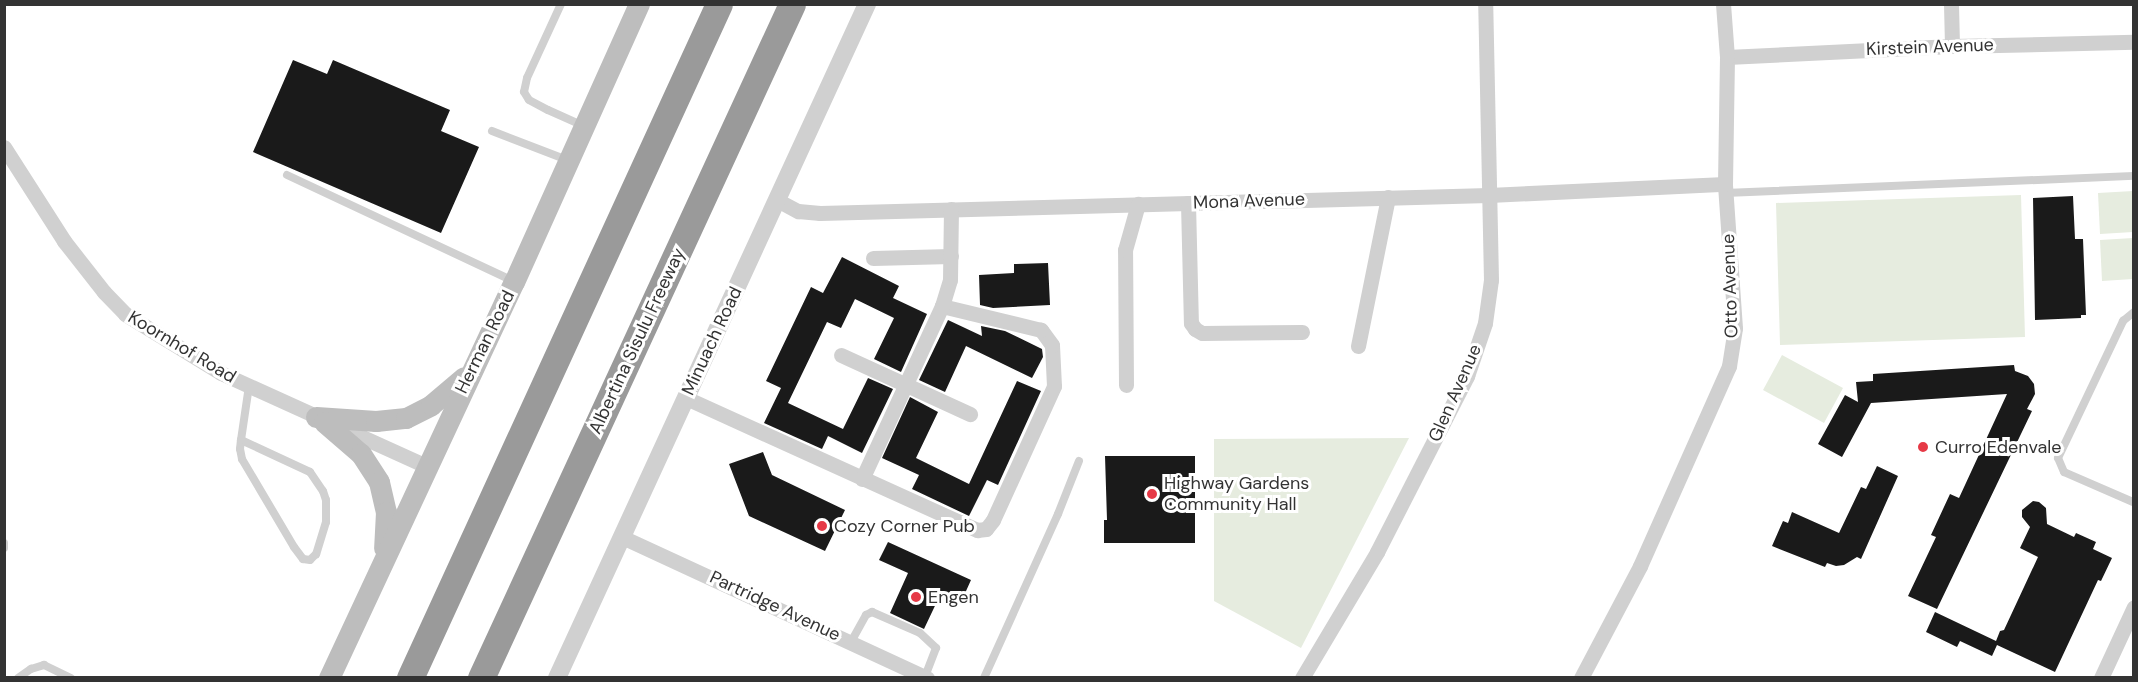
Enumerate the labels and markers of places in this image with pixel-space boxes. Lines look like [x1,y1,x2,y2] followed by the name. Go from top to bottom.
[1935,436,2062,458] place label: Curro Edenvale
[1916,440,1930,454] marker: Curro Edenvale
[1164,473,1309,516] place label: Highway Gardens Community Hall
[1145,487,1159,501] marker: Highway Gardens Community Hall
[834,515,975,537] place label: Cozy Corner Pub
[815,519,829,533] marker: Cozy Corner Pub
[928,586,979,608] place label: Engen
[909,590,923,604] marker: Engen

